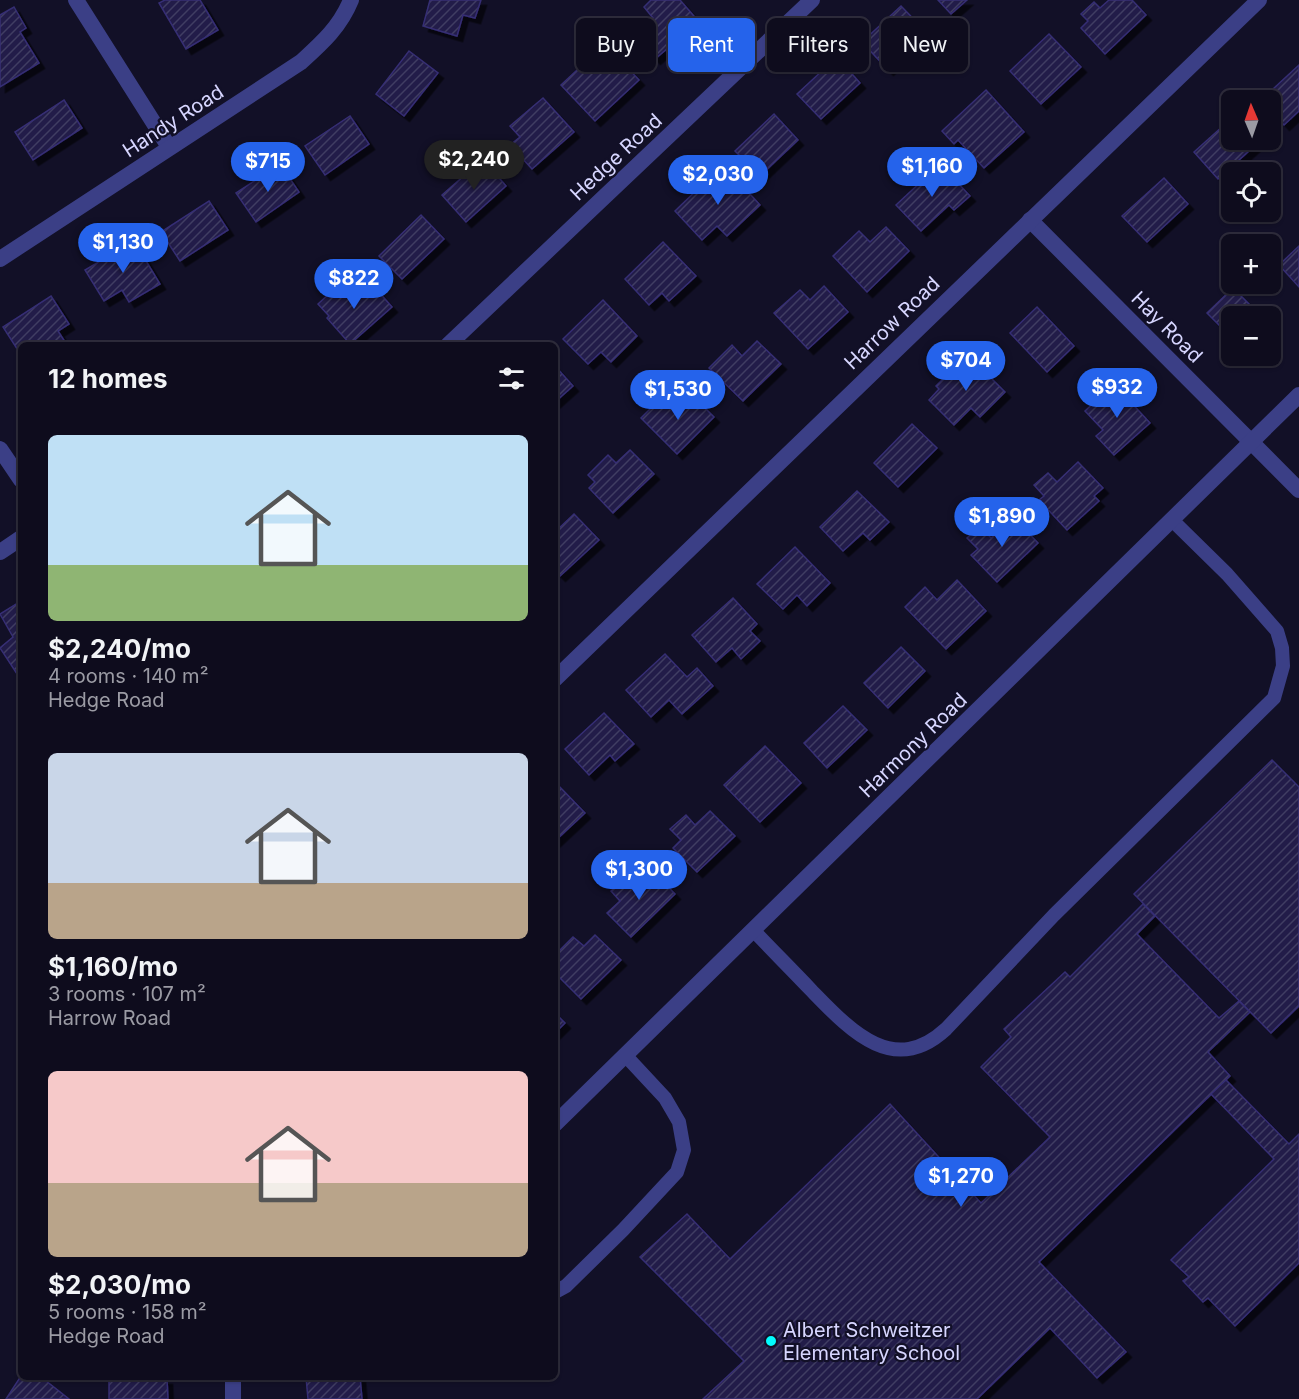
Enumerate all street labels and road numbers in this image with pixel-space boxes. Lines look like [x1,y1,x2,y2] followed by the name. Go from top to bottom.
[118,80,228,162] street label: Handy Road
[565,108,667,206] street label: Hedge Road
[839,272,945,374] street label: Harrow Road
[1126,286,1208,368] street label: Hay Road
[854,688,972,802] street label: Harmony Road

